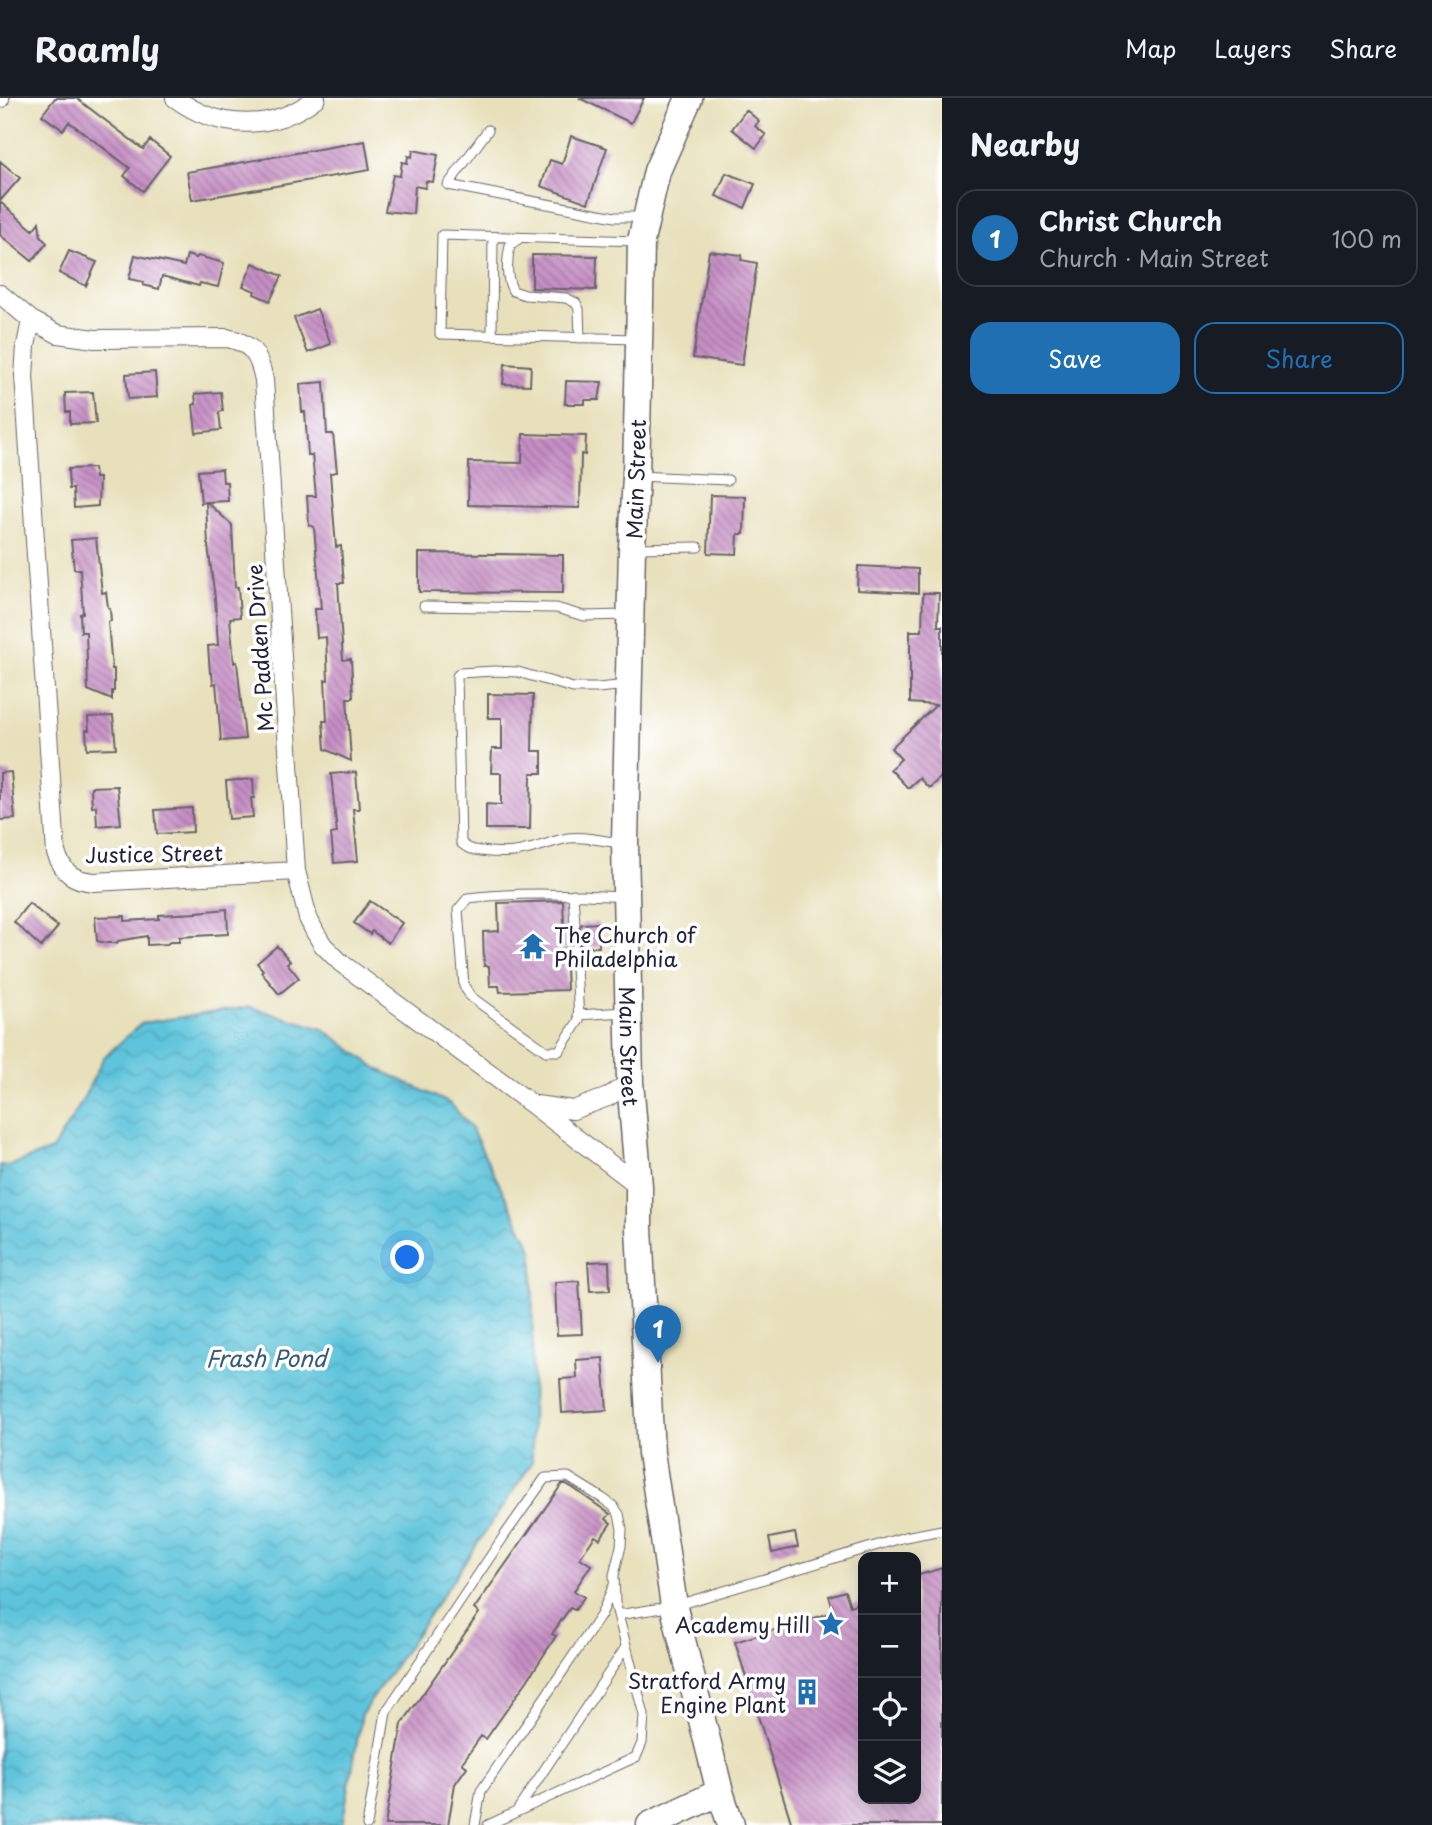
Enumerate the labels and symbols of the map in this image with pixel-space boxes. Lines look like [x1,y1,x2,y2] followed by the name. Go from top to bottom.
[617,419,653,539] street label: Main Street
[237,563,281,733] street label: Mc Padden Drive
[85,836,223,870] street label: Justice Street
[554,918,697,974] place label: The Church of Philadelphia
[518,931,548,961] temple icon: The Church of Philadelphia
[612,986,648,1107] street label: Main Street
[390,1240,424,1274] your location
[635,1305,681,1363] pin: 1
[206,1340,330,1375] water label: Frash Pond
[675,1608,810,1640] place label: Academy Hill
[816,1609,846,1639] place icon: Academy Hill
[628,1664,786,1720] place label: Stratford Army Engine Plant
[792,1677,822,1707] building icon: Stratford Army Engine Plant

